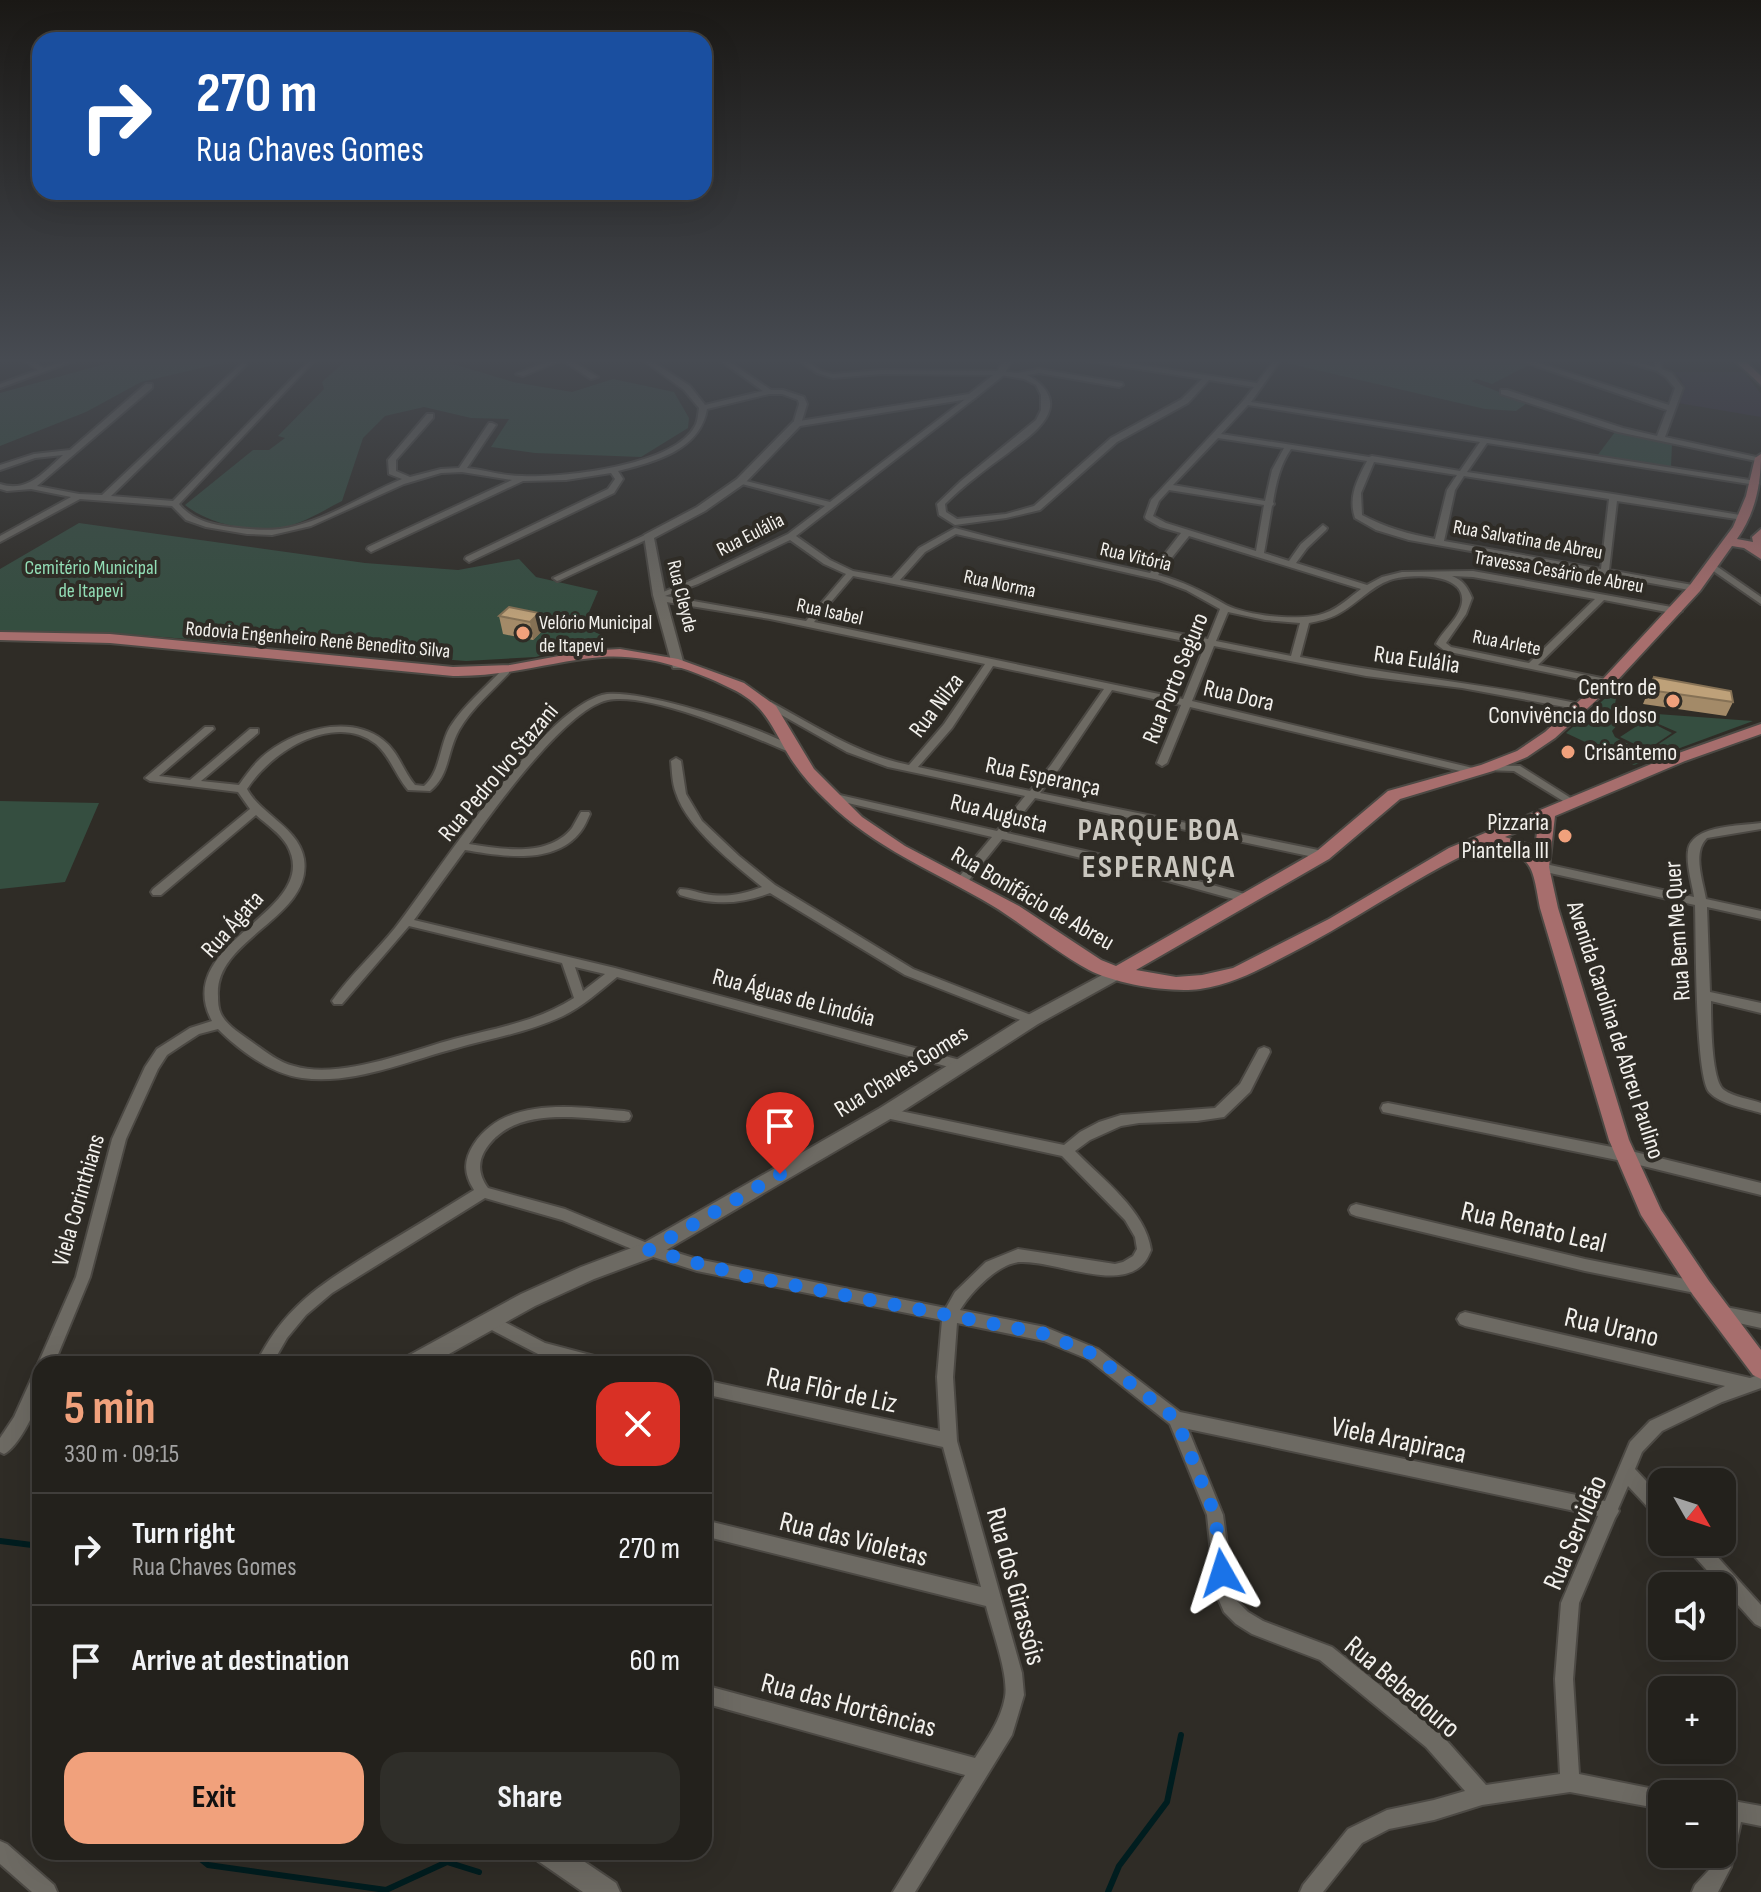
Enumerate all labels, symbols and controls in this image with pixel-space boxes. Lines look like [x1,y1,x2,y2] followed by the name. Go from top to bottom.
[196,61,317,128] text: 270 m
[64,64,168,168] icon: right
[196,129,424,172] text: Rua Chaves Gomes
[713,508,788,562] street label: Rua Eulália
[1451,515,1604,565] street label: Rua Salvatina de Abreu
[1098,537,1174,577] street label: Rua Vitória
[1472,545,1646,599] street label: Travessa Cesário de Abreu
[25,556,157,603] park label: Cemitério Municipal de Itapevi
[661,558,703,635] street label: Rua Cleyde
[961,565,1038,603] street label: Rua Norma
[794,593,865,631] street label: Rua Isabel
[1136,609,1215,748] street label: Rua Porto Seguro
[539,611,652,658] place label: Velório Municipal de Itapevi
[185,616,451,664] street label: Rodovia Engenheiro Renê Benedito Silva
[514,624,532,642] marker: Velório Municipal de Itapevi
[1471,625,1543,661] street label: Rua Arlete
[1372,639,1462,680] street label: Rua Eulália
[903,667,970,743] street label: Rua Nilza
[1201,673,1277,718] street label: Rua Dora
[1488,673,1657,730] place label: Centro de Convivência do Idoso
[1664,692,1682,710] marker: Centro de Convivência do Idoso
[432,697,565,847] street label: Rua Pedro Ivo Stazani
[1584,738,1677,767] place label: Crisântemo
[1559,743,1577,761] marker: Crisântemo
[983,750,1103,803] street label: Rua Esperança
[947,787,1050,840] street label: Rua Augusta
[1461,808,1549,865] place label: Pizzaria Piantella III
[1077,811,1241,887] district label: PARQUE BOA ESPERANÇA
[1556,827,1574,845] marker: Pizzaria Piantella III
[946,840,1119,957] street label: Rua Bonifácio de Abreu
[1658,860,1697,1002] street label: Rua Bem Me Quer
[195,885,270,964] street label: Rua Ágata
[1560,897,1671,1163] street label: Avenida Carolina de Abreu Paulino
[710,962,878,1033] street label: Rua Águas de Lindóia
[829,1019,973,1124] street label: Rua Chaves Gomes
[746,1092,814,1174] pin
[758,1104,802,1148] icon: arrive
[46,1131,111,1269] street label: Viela Corinthians
[1458,1195,1610,1260] street label: Rua Renato Leal
[1561,1301,1662,1354] street label: Rua Urano
[763,1361,900,1420] street label: Rua Flôr de Liz
[64,1380,156,1437] text: 5 min
[596,1382,680,1466] button: close
[1328,1410,1469,1471] street label: Viela Arapiraca
[64,1439,179,1470] text: 330 m · 09:15
[1648,1468,1736,1556] north arrow
[1648,1468,1736,1868] map controls
[1536,1470,1614,1595] street label: Rua Servidão
[979,1504,1052,1669] street label: Rua dos Girassóis
[776,1505,931,1574] street label: Rua das Violetas
[132,1516,235,1552] text: Turn right
[64,1527,108,1571] icon: right
[618,1531,680,1567] text: 270 m
[1180,1531,1264,1615] position arrow
[132,1552,297,1583] text: Rua Chaves Gomes
[1648,1572,1736,1660] button: sound
[1338,1629,1467,1745] street label: Rua Bebedouro
[64,1639,108,1683] icon: arrive
[132,1643,349,1679] text: Arrive at destination
[629,1643,680,1679] text: 60 m
[757,1666,940,1745] street label: Rua das Hortências
[1648,1676,1736,1764] button: +
[64,1752,364,1844] button: Exit
[380,1752,680,1844] button: Share
[1648,1780,1736,1868] button: −

